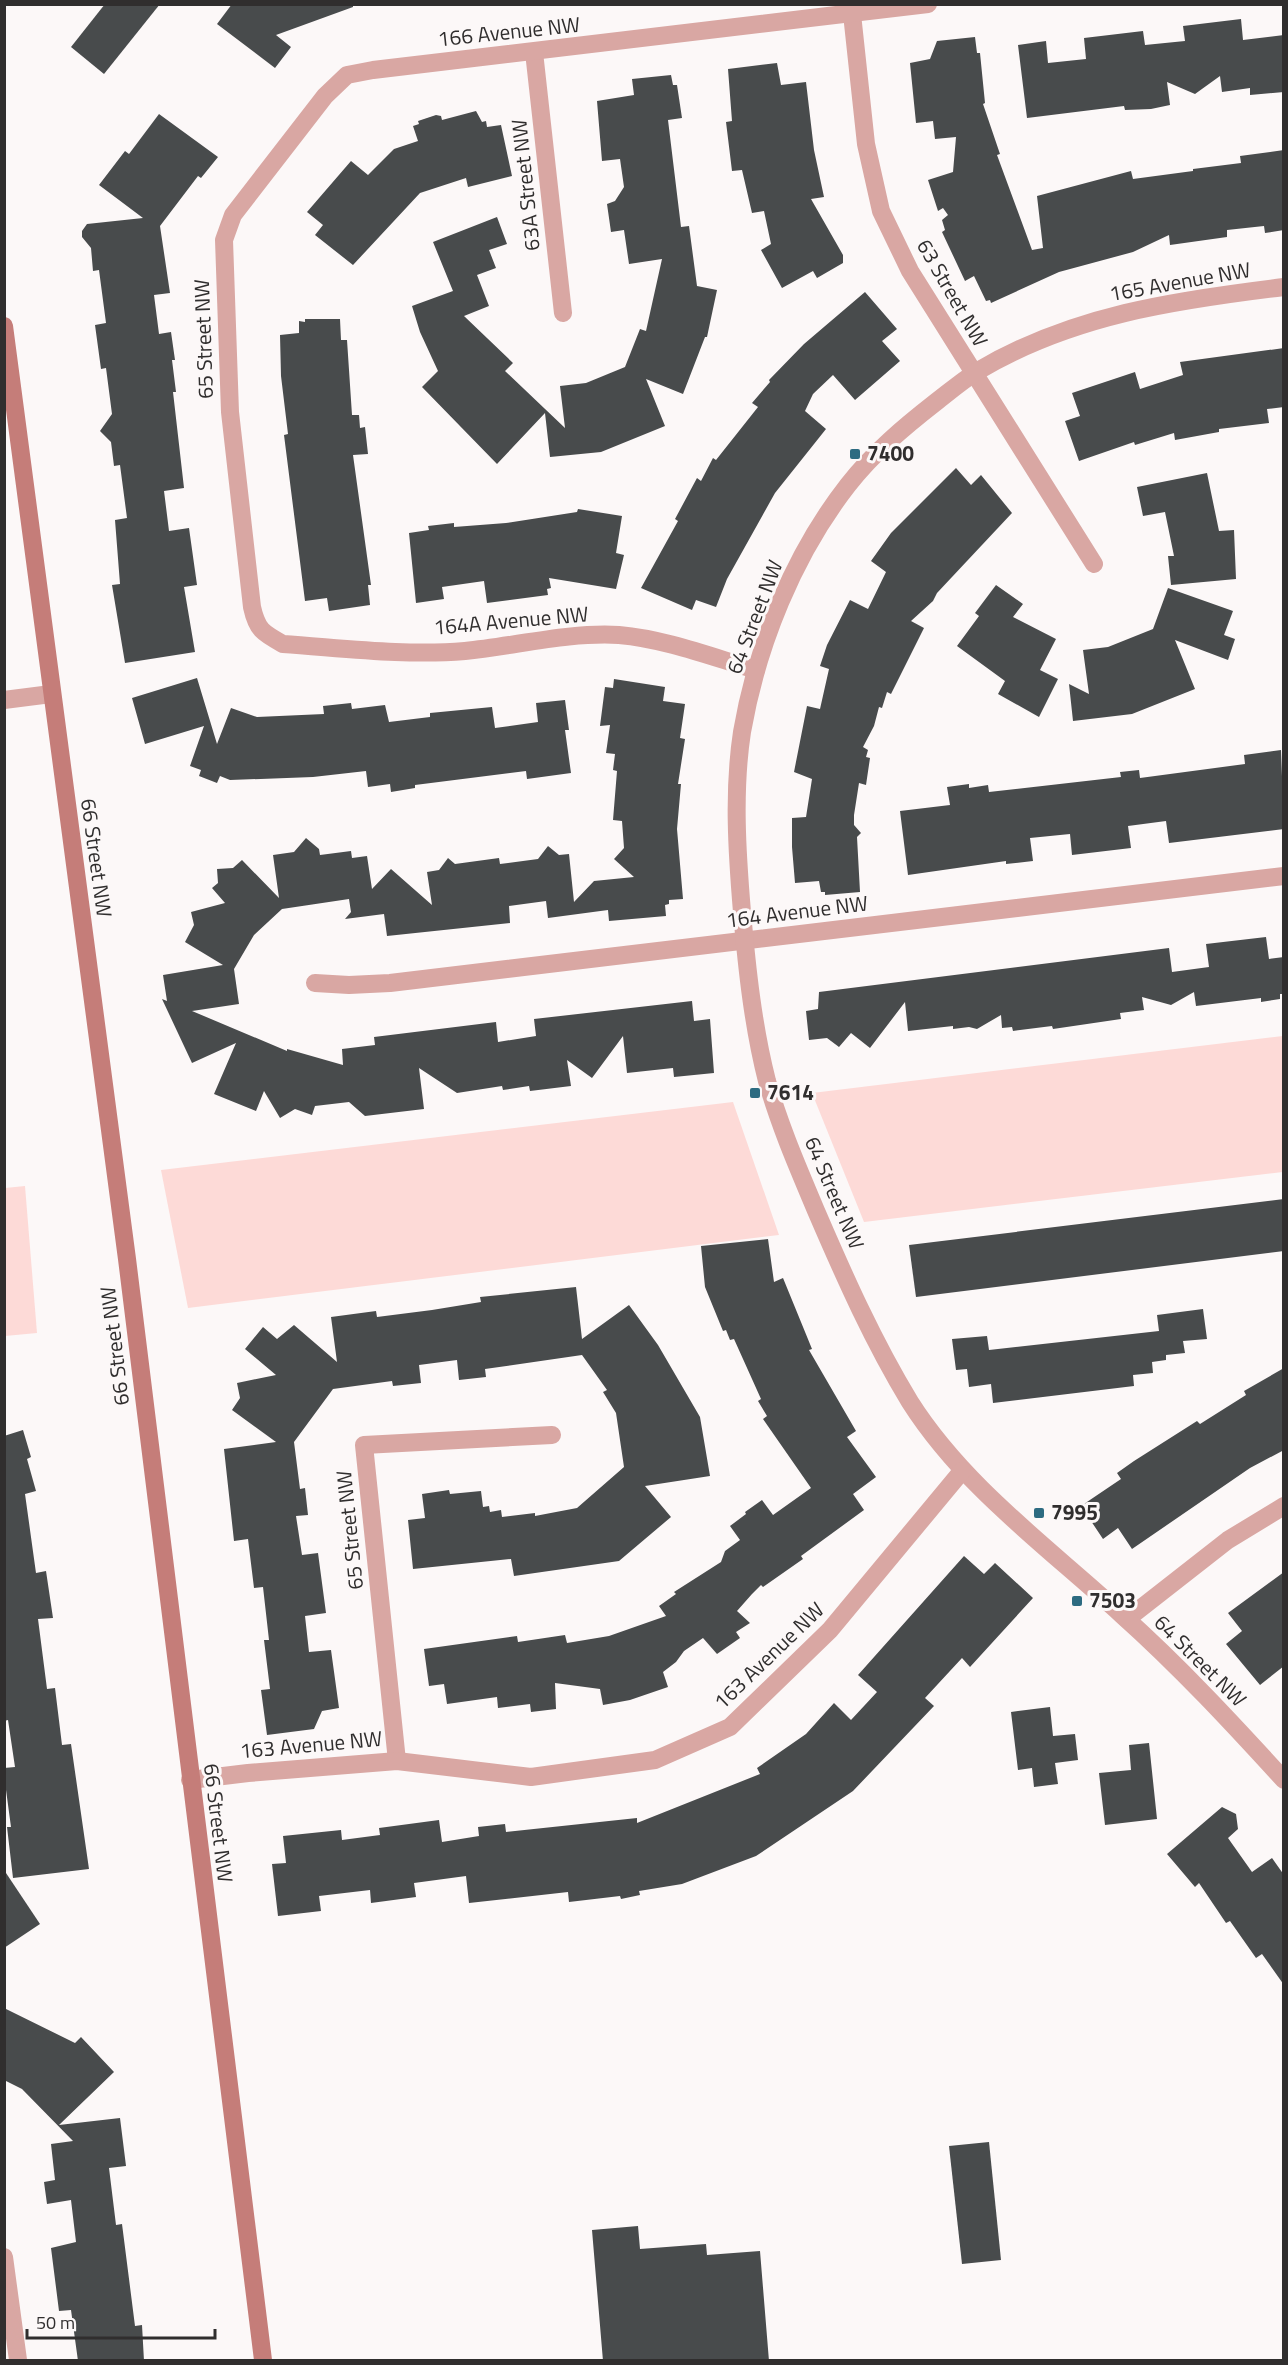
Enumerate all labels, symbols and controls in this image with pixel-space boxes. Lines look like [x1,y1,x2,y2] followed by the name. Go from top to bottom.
[436,8,582,54] street label: 166 Avenue NW
[502,118,548,253] street label: 63A Street NW
[909,233,997,352] street label: 63 Street NW
[1107,253,1253,309] street label: 165 Avenue NW
[185,279,221,399] street label: 65 Street NW
[867,437,914,469] place label: 7400
[848,447,862,461] marker: 7400
[718,555,790,678] street label: 64 Street NW
[432,597,590,643] street label: 164A Avenue NW
[73,796,121,919] street label: 66 Street NW
[724,886,870,936] street label: 164 Avenue NW
[767,1076,814,1108] place label: 7614
[748,1086,762,1100] marker: 7614
[797,1131,873,1254] street label: 64 Street NW
[91,1285,137,1407] street label: 66 Street NW
[327,1469,371,1591] street label: 65 Street NW
[1051,1496,1098,1528] place label: 7995
[1032,1506,1046,1520] marker: 7995
[1089,1584,1136,1616] place label: 7503
[706,1594,831,1716] street label: 163 Avenue NW
[1070,1594,1084,1608] marker: 7503
[1147,1607,1254,1714] street label: 64 Street NW
[238,1722,384,1766] street label: 163 Avenue NW
[196,1762,242,1884] street label: 66 Street NW
[27,2302,214,2340] scale bar
[36,2309,75,2336] text: 50 m

